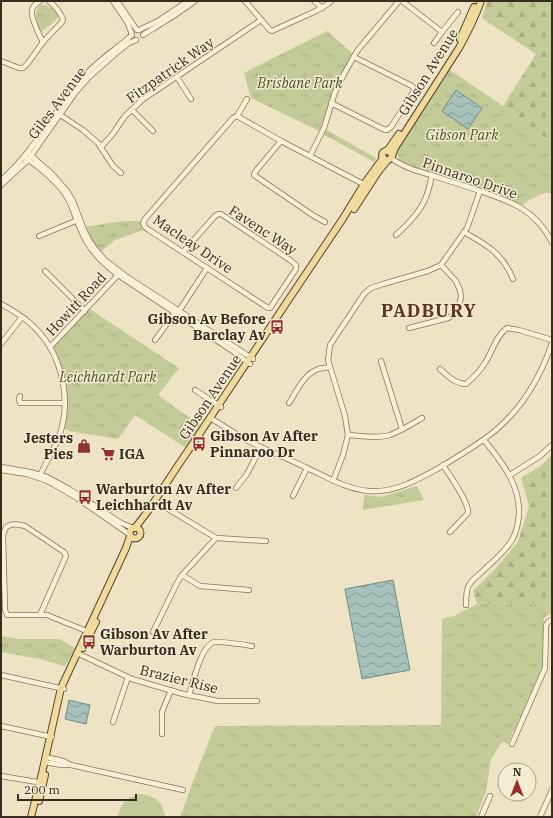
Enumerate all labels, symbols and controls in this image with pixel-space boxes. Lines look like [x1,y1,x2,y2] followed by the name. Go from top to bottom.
[394,25,462,119] street label: Gibson Avenue
[123,33,218,107] street label: Fitzpatrick Way
[24,63,90,143] street label: Giles Avenue
[256,74,343,92] park label: Brisbane Park
[425,126,499,144] park label: Gibson Park
[420,153,520,203] street label: Pinnaroo Drive
[226,201,301,259] street label: Favenc Way
[150,211,236,277] street label: Macleay Drive
[42,268,110,340] street label: Howitt Road
[381,299,477,322] district label: PADBURY
[148,310,266,344] place label: Gibson Av Before Barclay Av
[269,319,285,335] bus stop icon: Gibson Av Before Barclay Av
[175,351,245,443] street label: Gibson Avenue
[58,368,157,386] park label: Leichhardt Park
[210,427,318,461] place label: Gibson Av After Pinnaroo Dr
[24,429,73,463] place label: Jesters Pies
[191,436,207,452] bus stop icon: Gibson Av After Pinnaroo Dr
[76,438,92,454] shop icon: Jesters Pies
[119,445,145,463] place label: IGA
[100,446,116,462] supermarket icon: IGA
[96,480,231,514] place label: Warburton Av After Leichhardt Av
[77,489,93,505] bus stop icon: Warburton Av After Leichhardt Av
[100,625,208,659] place label: Gibson Av After Warburton Av
[81,634,97,650] bus stop icon: Gibson Av After Warburton Av
[138,661,220,697] street label: Brazier Rise
[497,762,537,802] north arrow
[513,765,522,779] text: N
[18,776,136,802] scale bar
[24,782,60,797] text: 200 m

